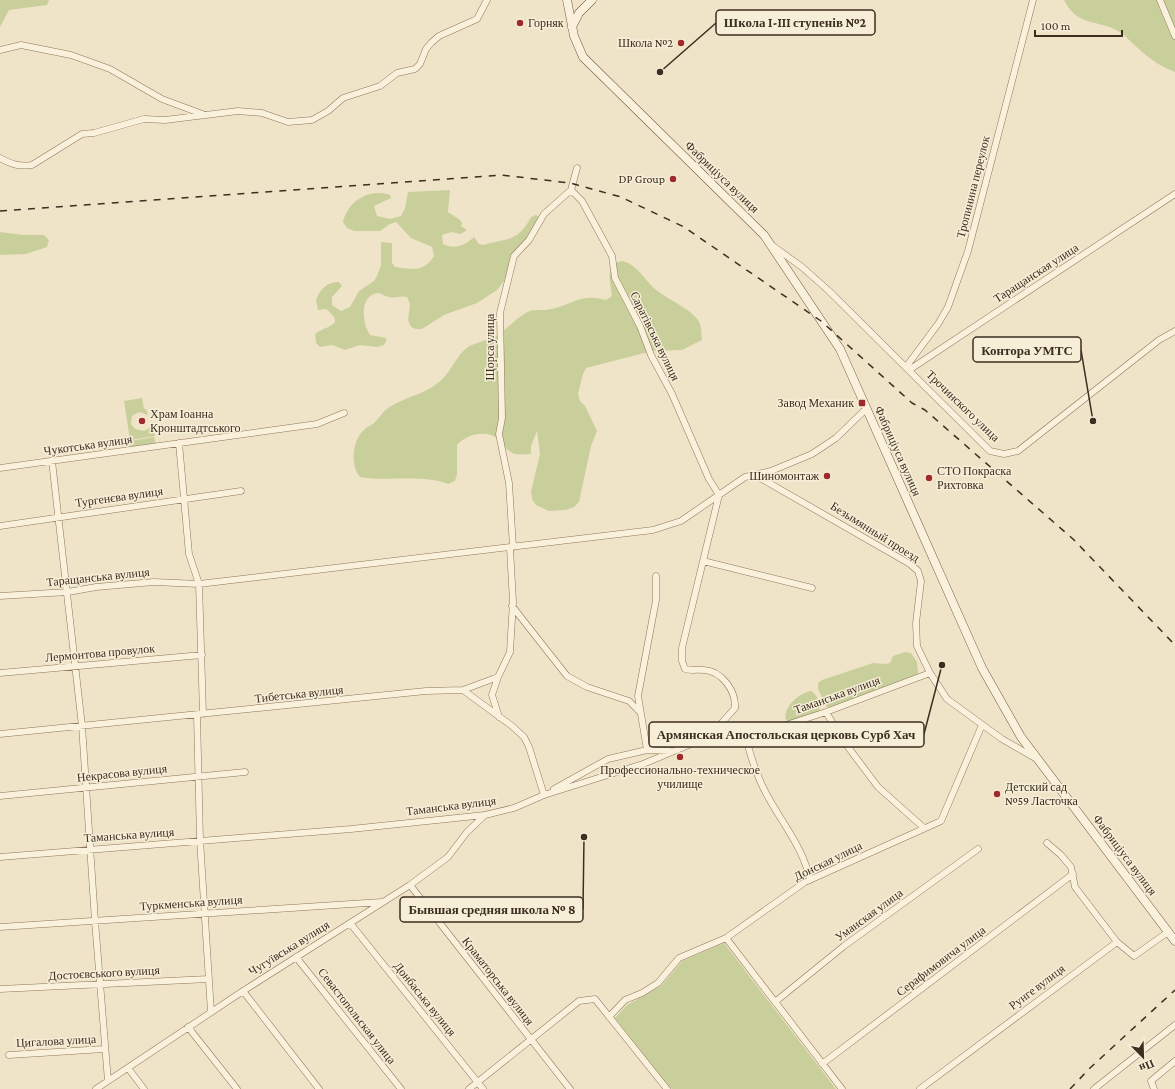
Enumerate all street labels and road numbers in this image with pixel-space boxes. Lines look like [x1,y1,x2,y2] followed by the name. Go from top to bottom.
[954,134,992,239] street label: Тропинина переулок
[682,138,762,216] street label: Фабриціуса вулиця
[991,240,1082,306] street label: Таращанская улица
[627,289,683,383] street label: Саратівська вулиця
[483,313,497,380] street label: Щорса улица
[923,367,1003,445] street label: Трочинского улица
[872,404,924,499] street label: Фабриціуса вулиця
[43,432,134,458] street label: Чукотська вулиця
[74,484,164,510] street label: Тургенєва вулиця
[828,499,922,565] street label: Безымянный проезд
[46,565,151,589] street label: Таращанська вулиця
[44,641,156,665] street label: Лермонтова провулок
[792,673,882,717] street label: Таманська вулиця
[254,682,345,706] street label: Тибетська вулиця
[76,761,168,785] street label: Некрасова вулиця
[405,793,497,818] street label: Таманська вулиця
[1090,812,1160,898] street label: Фабриціуса вулиця
[83,825,175,845] street label: Таманська вулиця
[792,838,865,884] street label: Донская улица
[832,885,906,944] street label: Уманская улица
[139,892,243,914] street label: Туркменська вулиця
[246,917,332,979] street label: Чугуївська вулиця
[894,923,989,999] street label: Серафимовича улица
[459,934,537,1028] street label: Краматорська вулиця
[391,959,459,1039] street label: Донбаська вулиця
[1006,961,1068,1013] street label: Рунге вулиця
[48,963,161,983] street label: Достоєвського вулиця
[315,965,399,1067] street label: Севастопольская улица
[16,1032,97,1050] street label: Цигалова улица

